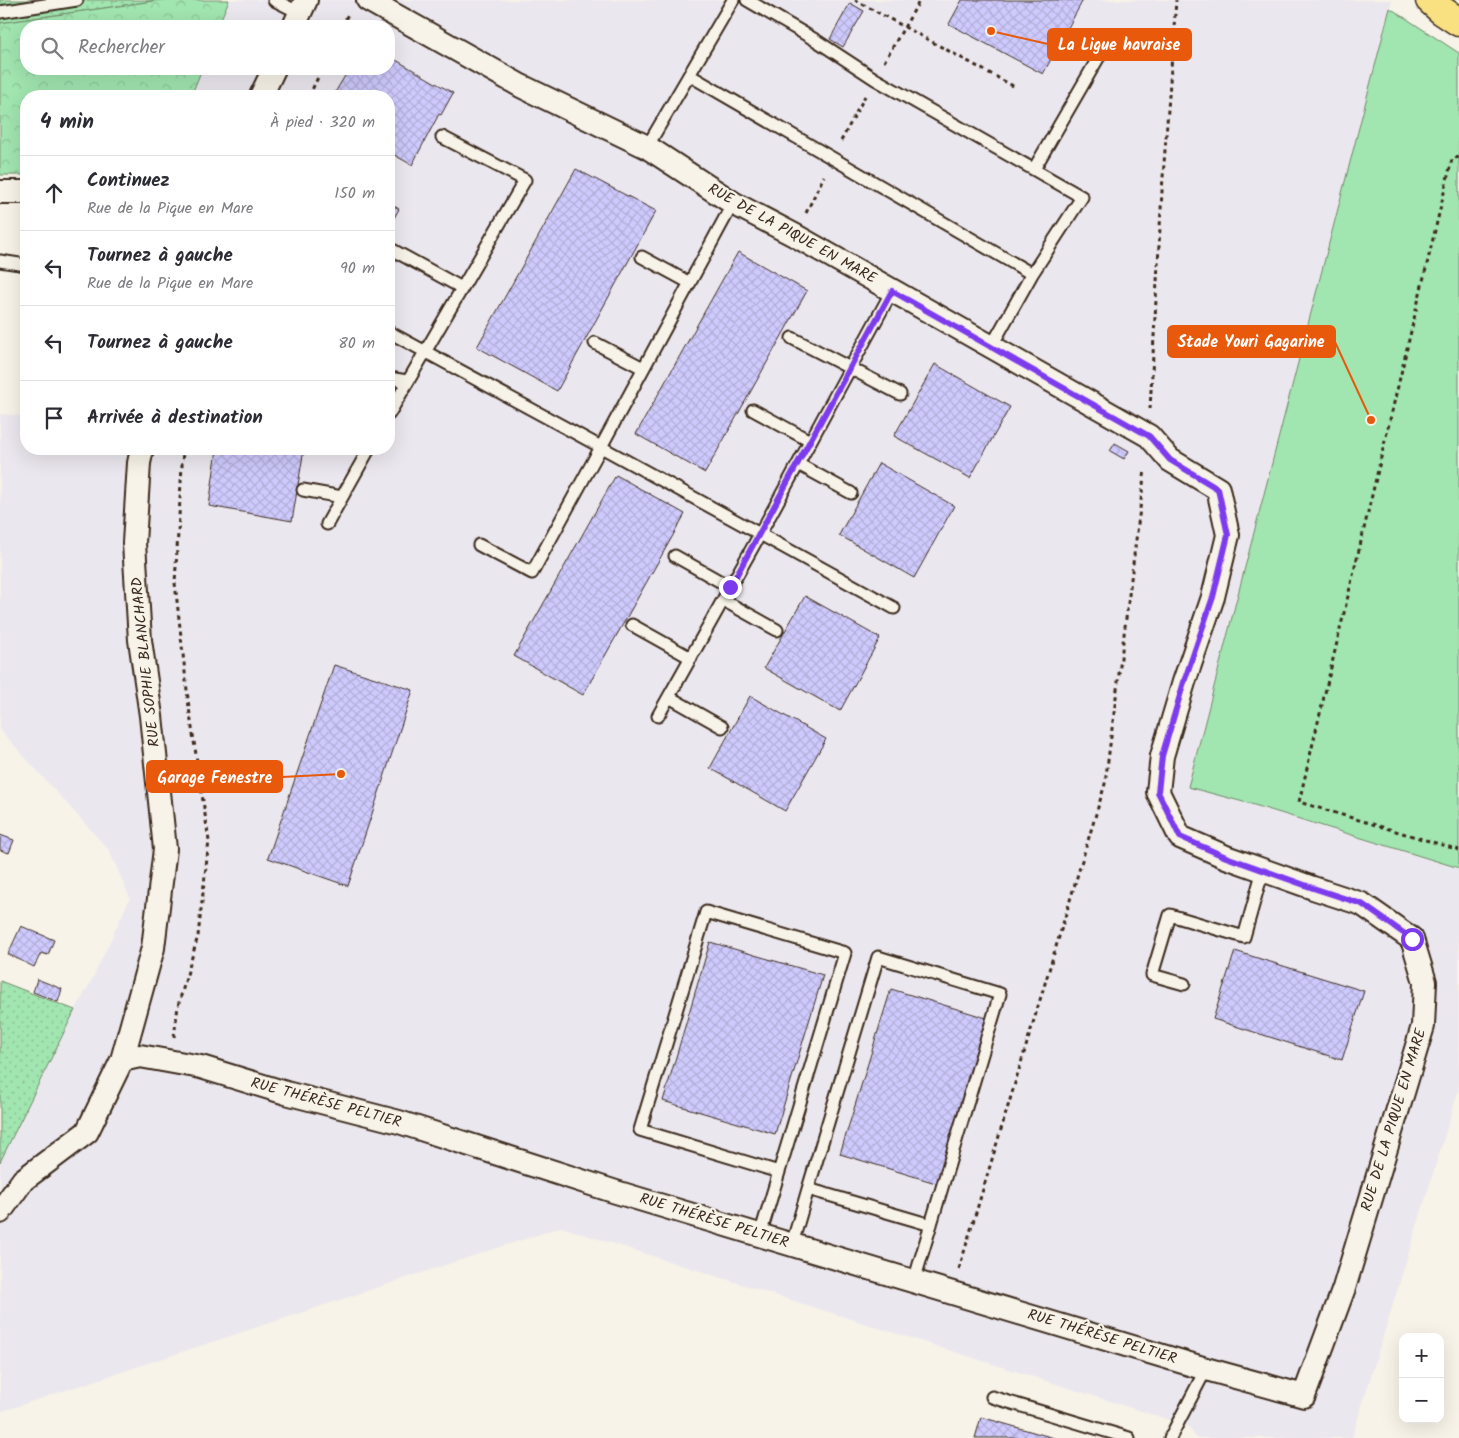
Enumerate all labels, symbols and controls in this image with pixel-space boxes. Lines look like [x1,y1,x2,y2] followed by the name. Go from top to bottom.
[20,20,395,75] search box
[1048,29,1191,60] callout: La Ligue havraise
[78,33,165,63] text: Rechercher
[1058,33,1181,58] text: La Ligue havraise
[38,34,66,62] icon: search
[40,106,94,139] text: 4 min
[270,110,375,135] text: À pied · 320 m
[87,166,170,196] text: Continuez
[703,177,882,291] street label: RUE DE LA PIQUE EN MARE
[40,179,68,207] icon: ahead
[334,181,375,206] text: 150 m
[87,196,253,221] text: Rue de la Pique en Mare
[87,241,233,271] text: Tournez à gauche
[40,254,68,282] icon: left
[340,256,375,281] text: 90 m
[87,271,253,296] text: Rue de la Pique en Mare
[1168,326,1335,357] callout: Stade Youri Gagarine
[87,328,233,358] text: Tournez à gauche
[40,329,68,357] icon: left
[1177,330,1325,355] text: Stade Youri Gagarine
[338,331,375,356] text: 80 m
[87,403,263,433] text: Arrivée à destination
[40,404,68,432] icon: arrive
[125,575,167,748] street label: RUE SOPHIE BLANCHARD
[719,576,742,599] route end
[147,761,282,792] callout: Garage Fenestre
[158,766,273,791] text: Garage Fenestre
[1401,928,1424,951] route start
[1355,1025,1434,1214] street label: RUE DE LA PIQUE EN MARE
[248,1071,404,1135] street label: RUE THÉRÈSE PELTIER
[636,1187,792,1255] street label: RUE THÉRÈSE PELTIER
[1024,1303,1180,1371] street label: RUE THÉRÈSE PELTIER
[1399,1333,1444,1423] map controls
[1399,1333,1444,1378] button: +
[1399,1378,1444,1423] button: −

